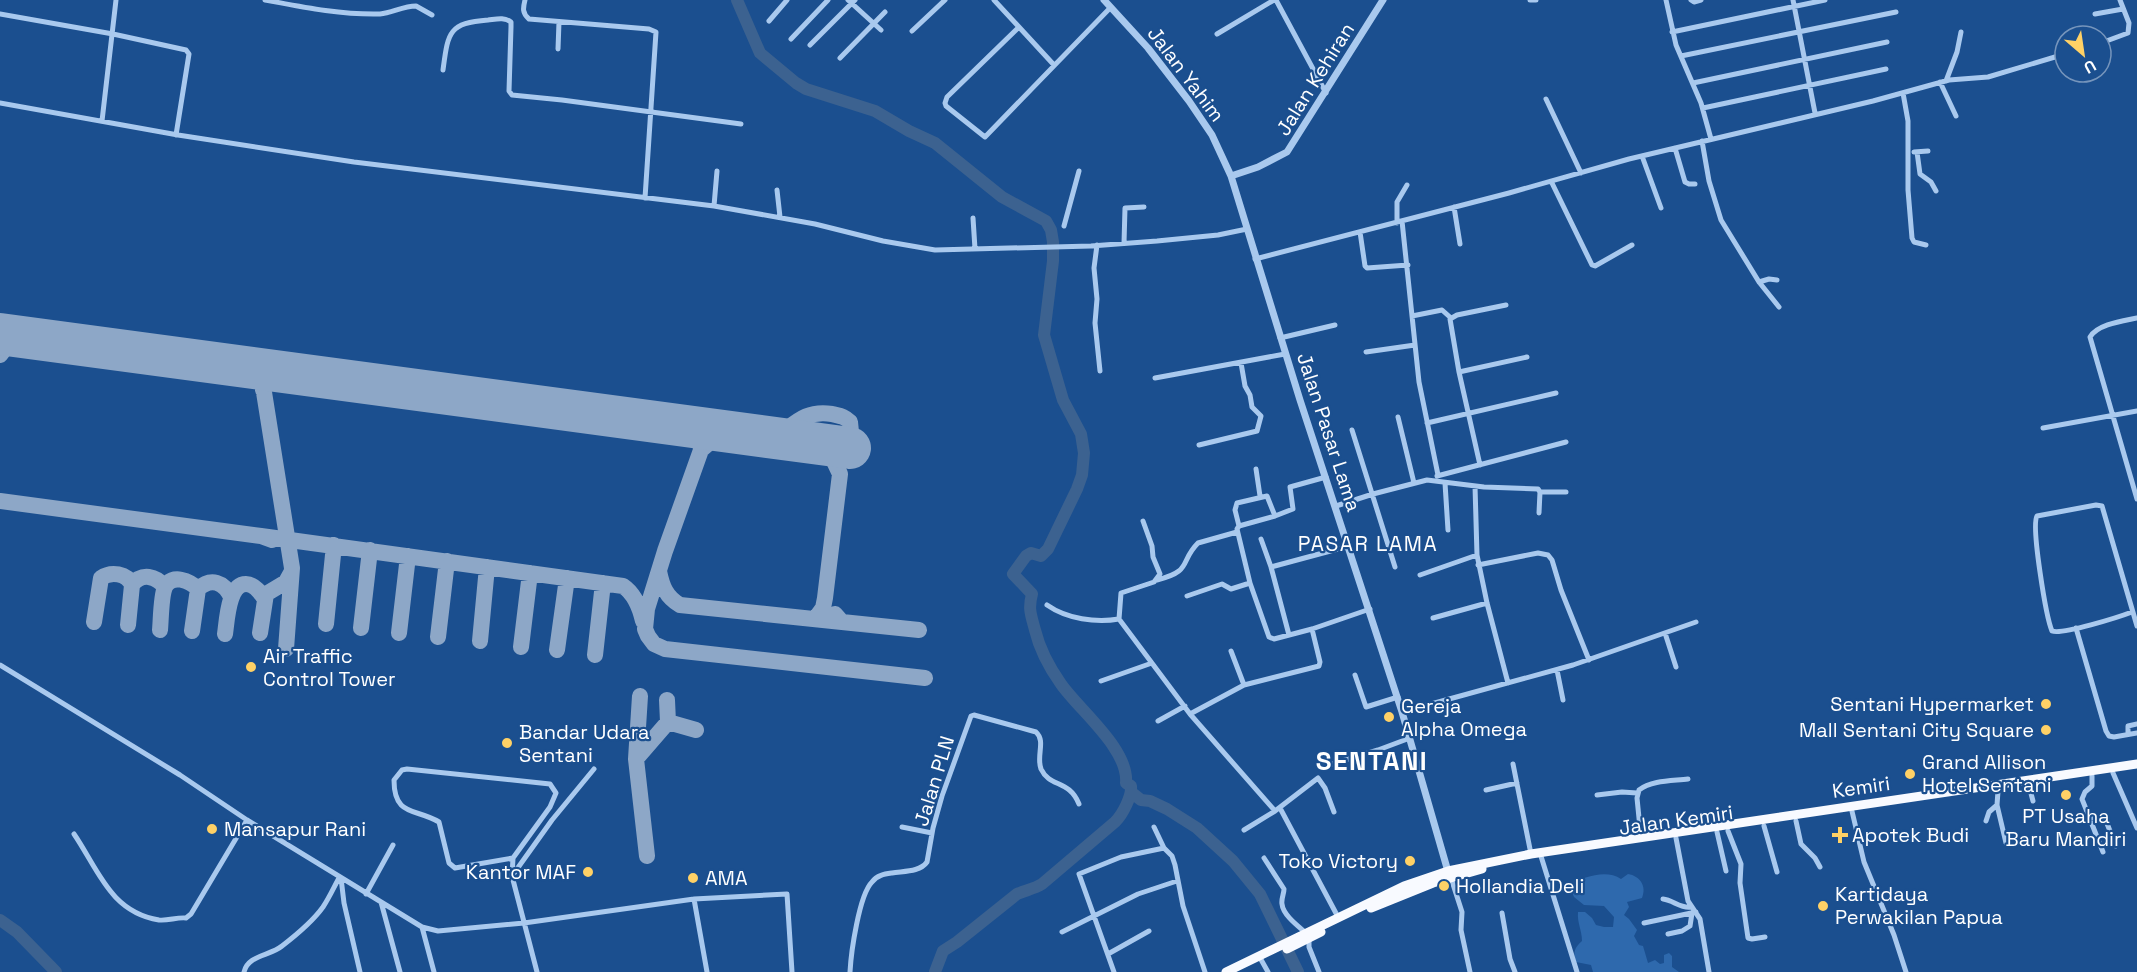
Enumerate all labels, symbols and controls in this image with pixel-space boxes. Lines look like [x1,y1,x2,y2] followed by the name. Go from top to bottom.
[1270,18,1360,140] street label: Jalan Kehiran
[1142,21,1230,127] street label: Jalan Yahim
[2053,24,2113,84] north arrow
[2080,55,2100,78] text: U
[1291,349,1367,515] street label: Jalan Pasar Lama
[1298,530,1438,557] district label: PASAR LAMA
[263,643,396,692] place label: Air Traffic Control Tower
[244,660,258,674] marker: Air Traffic Control Tower
[1830,691,2034,717] place label: Sentani Hypermarket
[1401,693,1527,742] place label: Gereja Alpha Omega
[2039,697,2053,711] marker: Sentani Hypermarket
[1382,710,1396,724] marker: Gereja Alpha Omega
[1799,717,2034,743] place label: Mall Sentani City Square
[519,719,649,768] place label: Bandar Udara Sentani
[2039,723,2053,737] marker: Mall Sentani City Square
[908,733,960,829] street label: Jalan PLN
[500,736,514,750] marker: Bandar Udara Sentani
[1316,744,1428,778] district label: SENTANI
[1922,749,2052,798] place label: Grand Allison Hotel Sentani
[1903,767,1917,781] marker: Grand Allison Hotel Sentani
[1830,770,1892,804] street label: Kemiri
[2059,788,2073,802] marker: PT Usaha Baru Mandiri
[1617,799,1735,841] street label: Jalan Kemiri
[2006,803,2126,852] place label: PT Usaha Baru Mandiri
[224,816,366,842] place label: Mansapur Rani
[205,822,219,836] marker: Mansapur Rani
[1852,822,1969,848] place label: Apotek Budi
[1833,828,1847,842] marker: Apotek Budi
[1279,848,1398,874] place label: Toko Victory
[1403,854,1417,868] marker: Toko Victory
[466,859,576,885] place label: Kantor MAF
[581,865,595,879] marker: Kantor MAF
[705,865,748,891] place label: AMA
[686,871,700,885] marker: AMA
[1456,873,1584,899] place label: Hollandia Deli
[1437,879,1451,893] marker: Hollandia Deli
[1835,881,2003,930] place label: Kartidaya Perwakilan Papua
[1816,899,1830,913] marker: Kartidaya Perwakilan Papua

